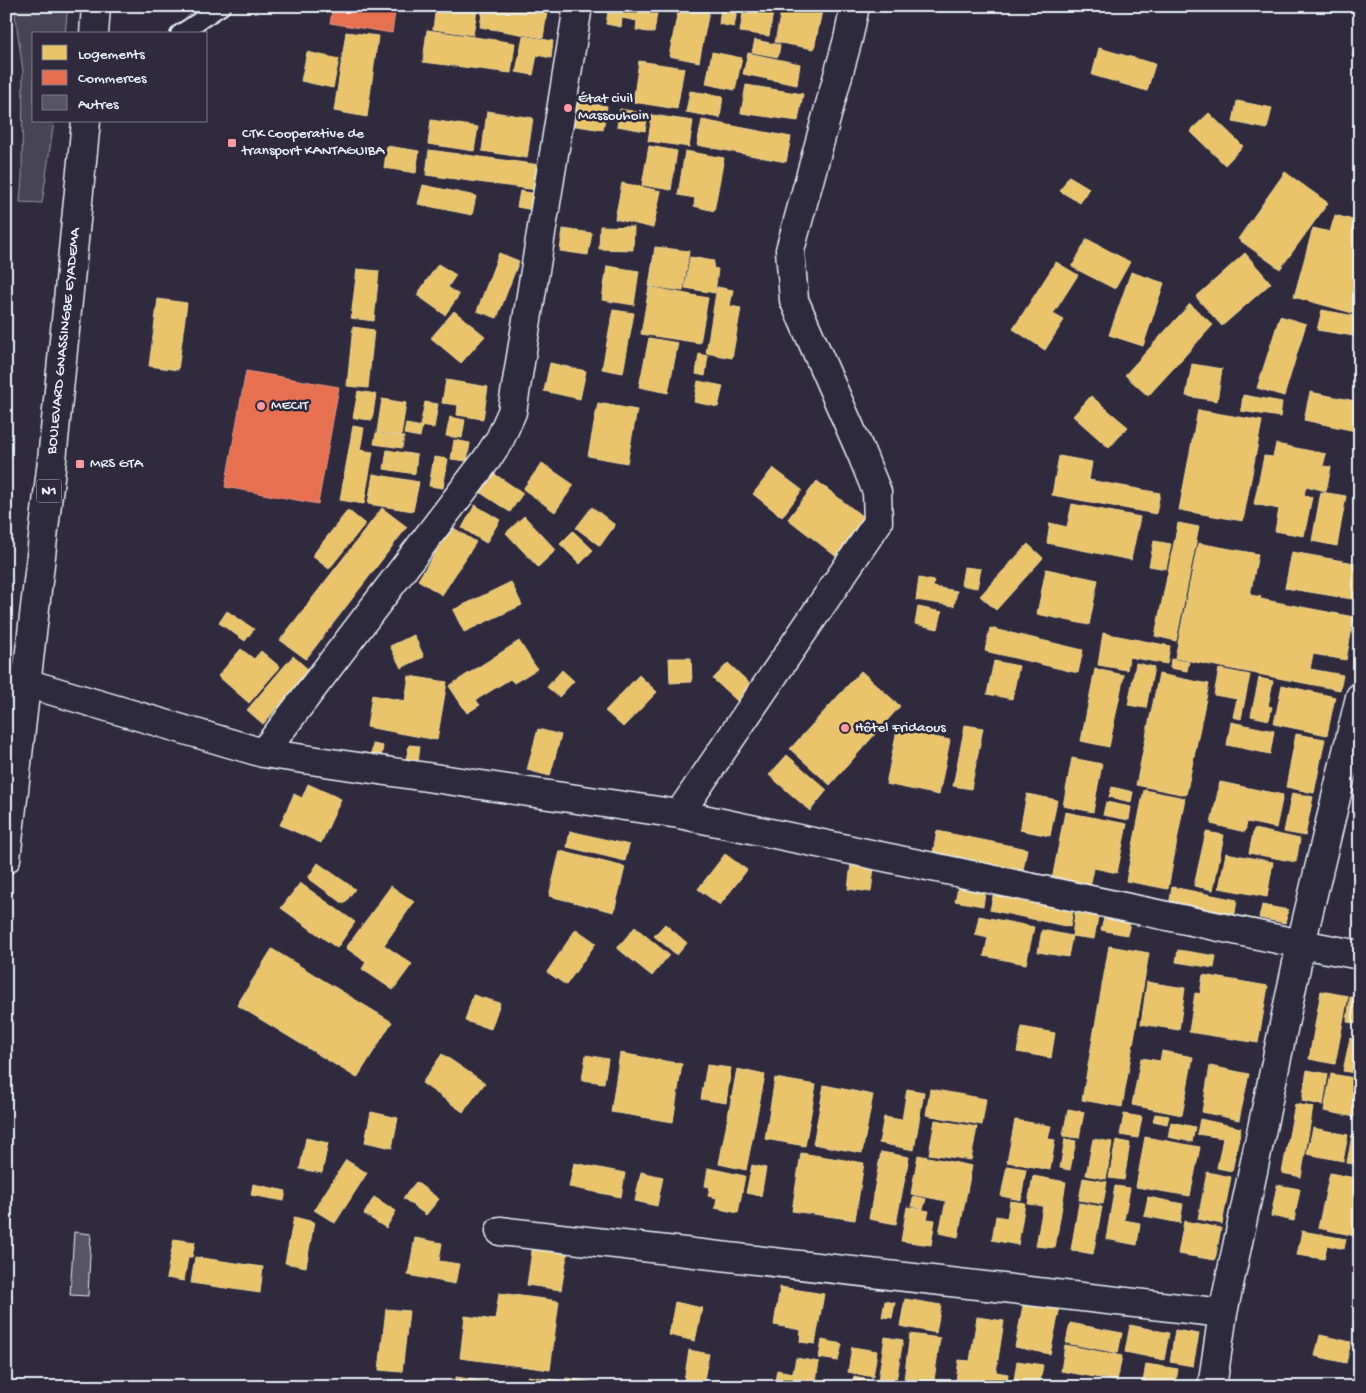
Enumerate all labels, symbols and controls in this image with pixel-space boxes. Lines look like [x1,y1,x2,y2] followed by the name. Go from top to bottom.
[32,32,208,122] legend
[78,46,145,64] text: Logements
[78,70,147,88] text: Commerces
[578,90,649,125] place label: État civil Massouhoin
[78,96,119,114] text: Autres
[562,102,574,114] marker: État civil Massouhoin
[241,125,385,160] place label: CTK Cooperative de transport KANTAGUIBA
[226,137,238,149] marker: CTK Cooperative de transport KANTAGUIBA
[43,226,85,456] street label: BOULEVARD GNASSINGBE EYADEMA
[271,397,309,415] place label: MECIT
[255,400,267,412] marker: MECIT
[90,455,144,473] place label: MRS GTA
[74,458,86,470] marker: MRS GTA
[36,480,62,502] road number: N1
[855,719,946,737] place label: Hôtel Fridaous
[839,722,851,734] marker: Hôtel Fridaous

